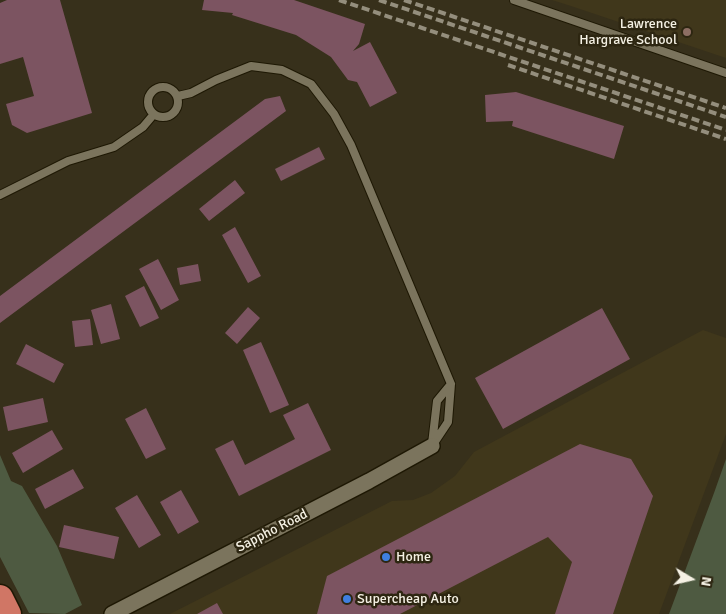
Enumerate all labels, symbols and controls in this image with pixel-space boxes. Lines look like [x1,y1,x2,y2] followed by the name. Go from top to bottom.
[579,16,677,48] place label: Lawrence Hargrave School
[681,26,693,38] marker: Lawrence Hargrave School
[234,506,310,556] street label: Sappho Road
[396,549,431,565] place label: Home
[380,551,392,563] marker: Home
[666,554,716,604] north arrow
[697,575,715,588] text: N
[357,591,459,607] place label: Supercheap Auto
[341,593,353,605] marker: Supercheap Auto

